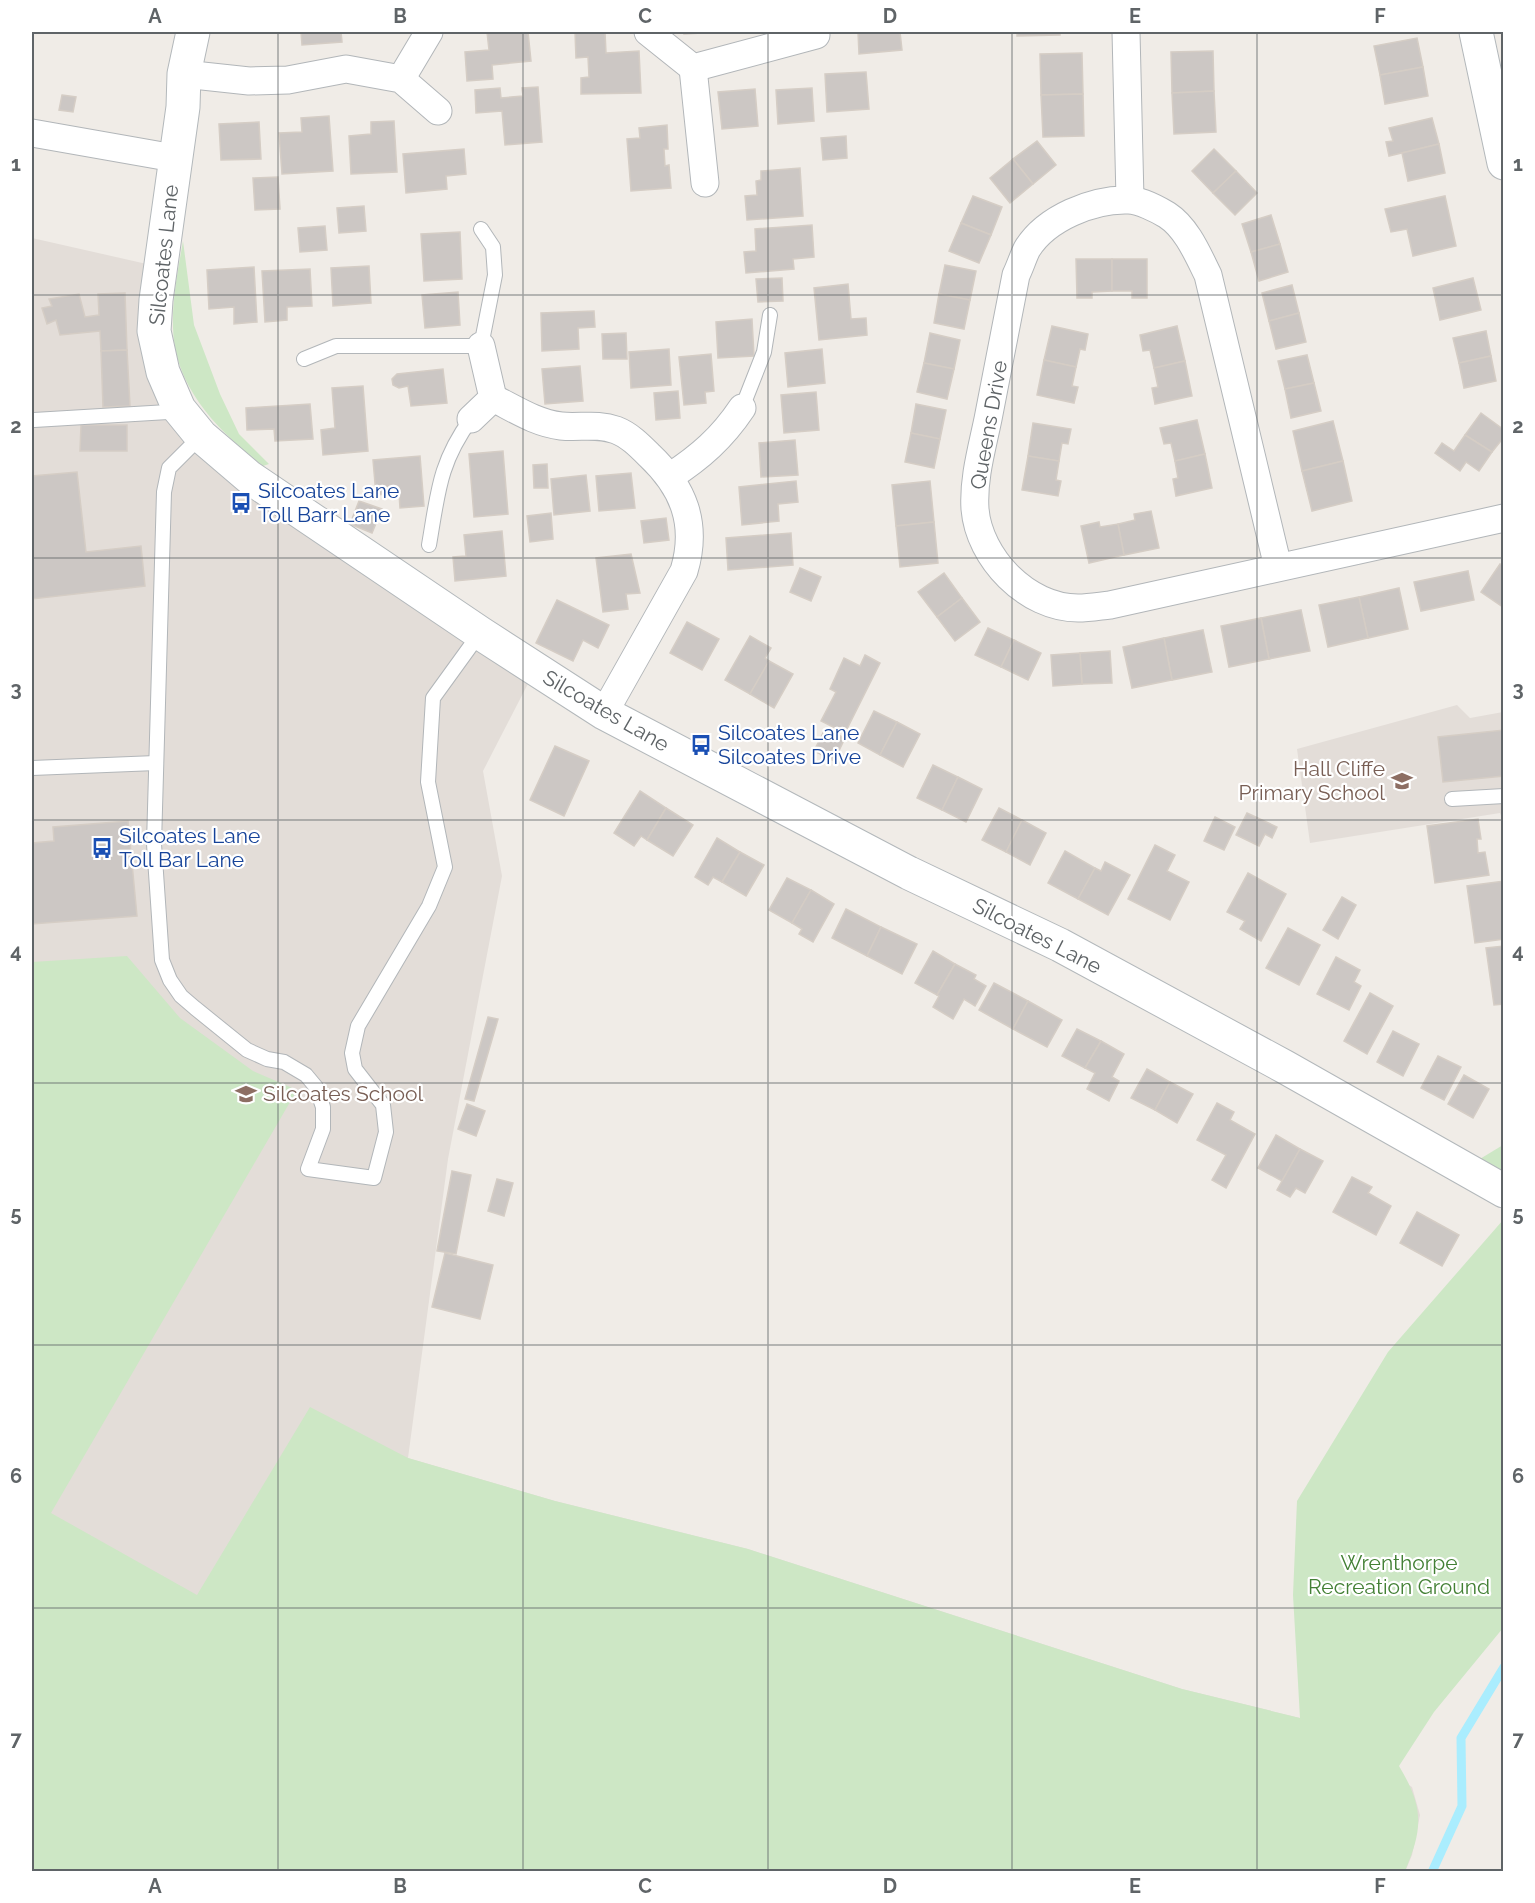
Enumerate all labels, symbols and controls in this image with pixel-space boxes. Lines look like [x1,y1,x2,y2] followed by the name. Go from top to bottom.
[148,4,162,28] text: A
[393,4,407,28] text: B
[638,4,652,28] text: C
[883,4,897,28] text: D
[1129,4,1141,28] text: E
[1374,4,1386,28] text: F
[11,152,21,176] text: 1
[1513,152,1523,176] text: 1
[144,183,183,327] street label: Silcoates Lane
[965,358,1012,491] street label: Queens Drive
[10,414,22,438] text: 2
[1512,414,1524,438] text: 2
[258,478,399,527] place label: Silcoates Lane Toll Barr Lane
[229,491,253,515] bus stop icon: Silcoates Lane Toll Barr Lane
[539,664,674,757] street label: Silcoates Lane
[10,677,22,701] text: 3
[1512,677,1524,701] text: 3
[718,720,861,769] place label: Silcoates Lane Silcoates Drive
[689,733,713,757] bus stop icon: Silcoates Lane Silcoates Drive
[1238,756,1385,805] place label: Hall Cliffe Primary School
[1390,769,1414,793] school or university icon: Hall Cliffe Primary School
[119,823,260,872] place label: Silcoates Lane Toll Bar Lane
[90,836,114,860] bus stop icon: Silcoates Lane Toll Bar Lane
[969,892,1106,979] street label: Silcoates Lane
[10,939,22,963] text: 4
[1512,939,1524,963] text: 4
[263,1081,424,1106] place label: Silcoates School
[234,1082,258,1106] school or university icon: Silcoates School
[10,1202,22,1226] text: 5
[1512,1202,1524,1226] text: 5
[10,1464,22,1488] text: 6
[1512,1464,1524,1488] text: 6
[1308,1550,1490,1599] park label: Wrenthorpe Recreation Ground
[10,1727,22,1751] text: 7
[1512,1727,1524,1751] text: 7
[148,1874,162,1898] text: A
[393,1874,407,1898] text: B
[638,1874,652,1898] text: C
[883,1874,897,1898] text: D
[1129,1874,1141,1898] text: E
[1374,1874,1386,1898] text: F

